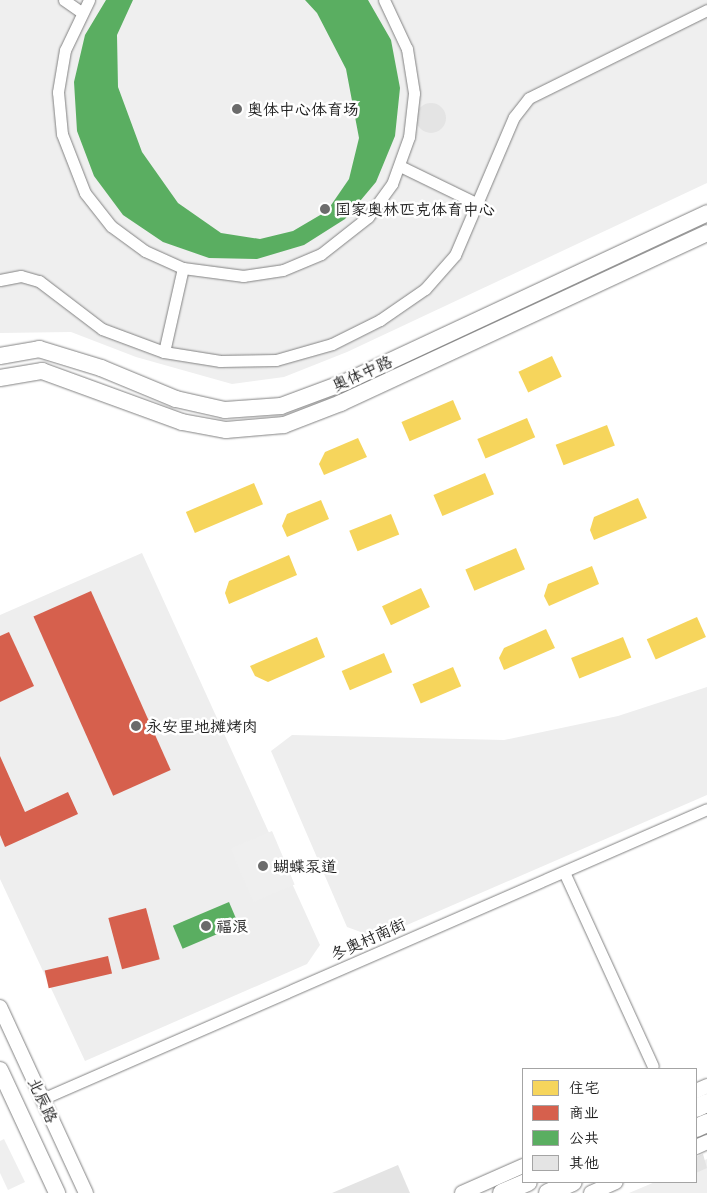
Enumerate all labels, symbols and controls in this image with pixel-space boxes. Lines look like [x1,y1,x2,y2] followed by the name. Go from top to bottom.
[247,99,359,119] place label: 奥体中心体育场
[231,103,243,115] marker: 奥体中心体育场
[335,199,495,219] place label: 国家奥林匹克体育中心
[319,203,331,215] marker: 国家奥林匹克体育中心
[329,351,395,395] street label: 奥体中路
[146,716,258,736] place label: 永安里地摊烤肉
[130,720,142,732] marker: 永安里地摊烤肉
[273,856,337,876] place label: 蝴蝶泵道
[257,860,269,872] marker: 蝴蝶泵道
[328,914,408,964] street label: 冬奥村南街
[216,916,248,936] place label: 福浪
[200,920,212,932] marker: 福浪
[522,1068,697,1183] legend
[24,1074,62,1126] street label: 北辰路
[569,1077,599,1098] text: 住宅
[569,1102,599,1123] text: 商业
[569,1127,599,1148] text: 公共
[569,1152,599,1173] text: 其他

